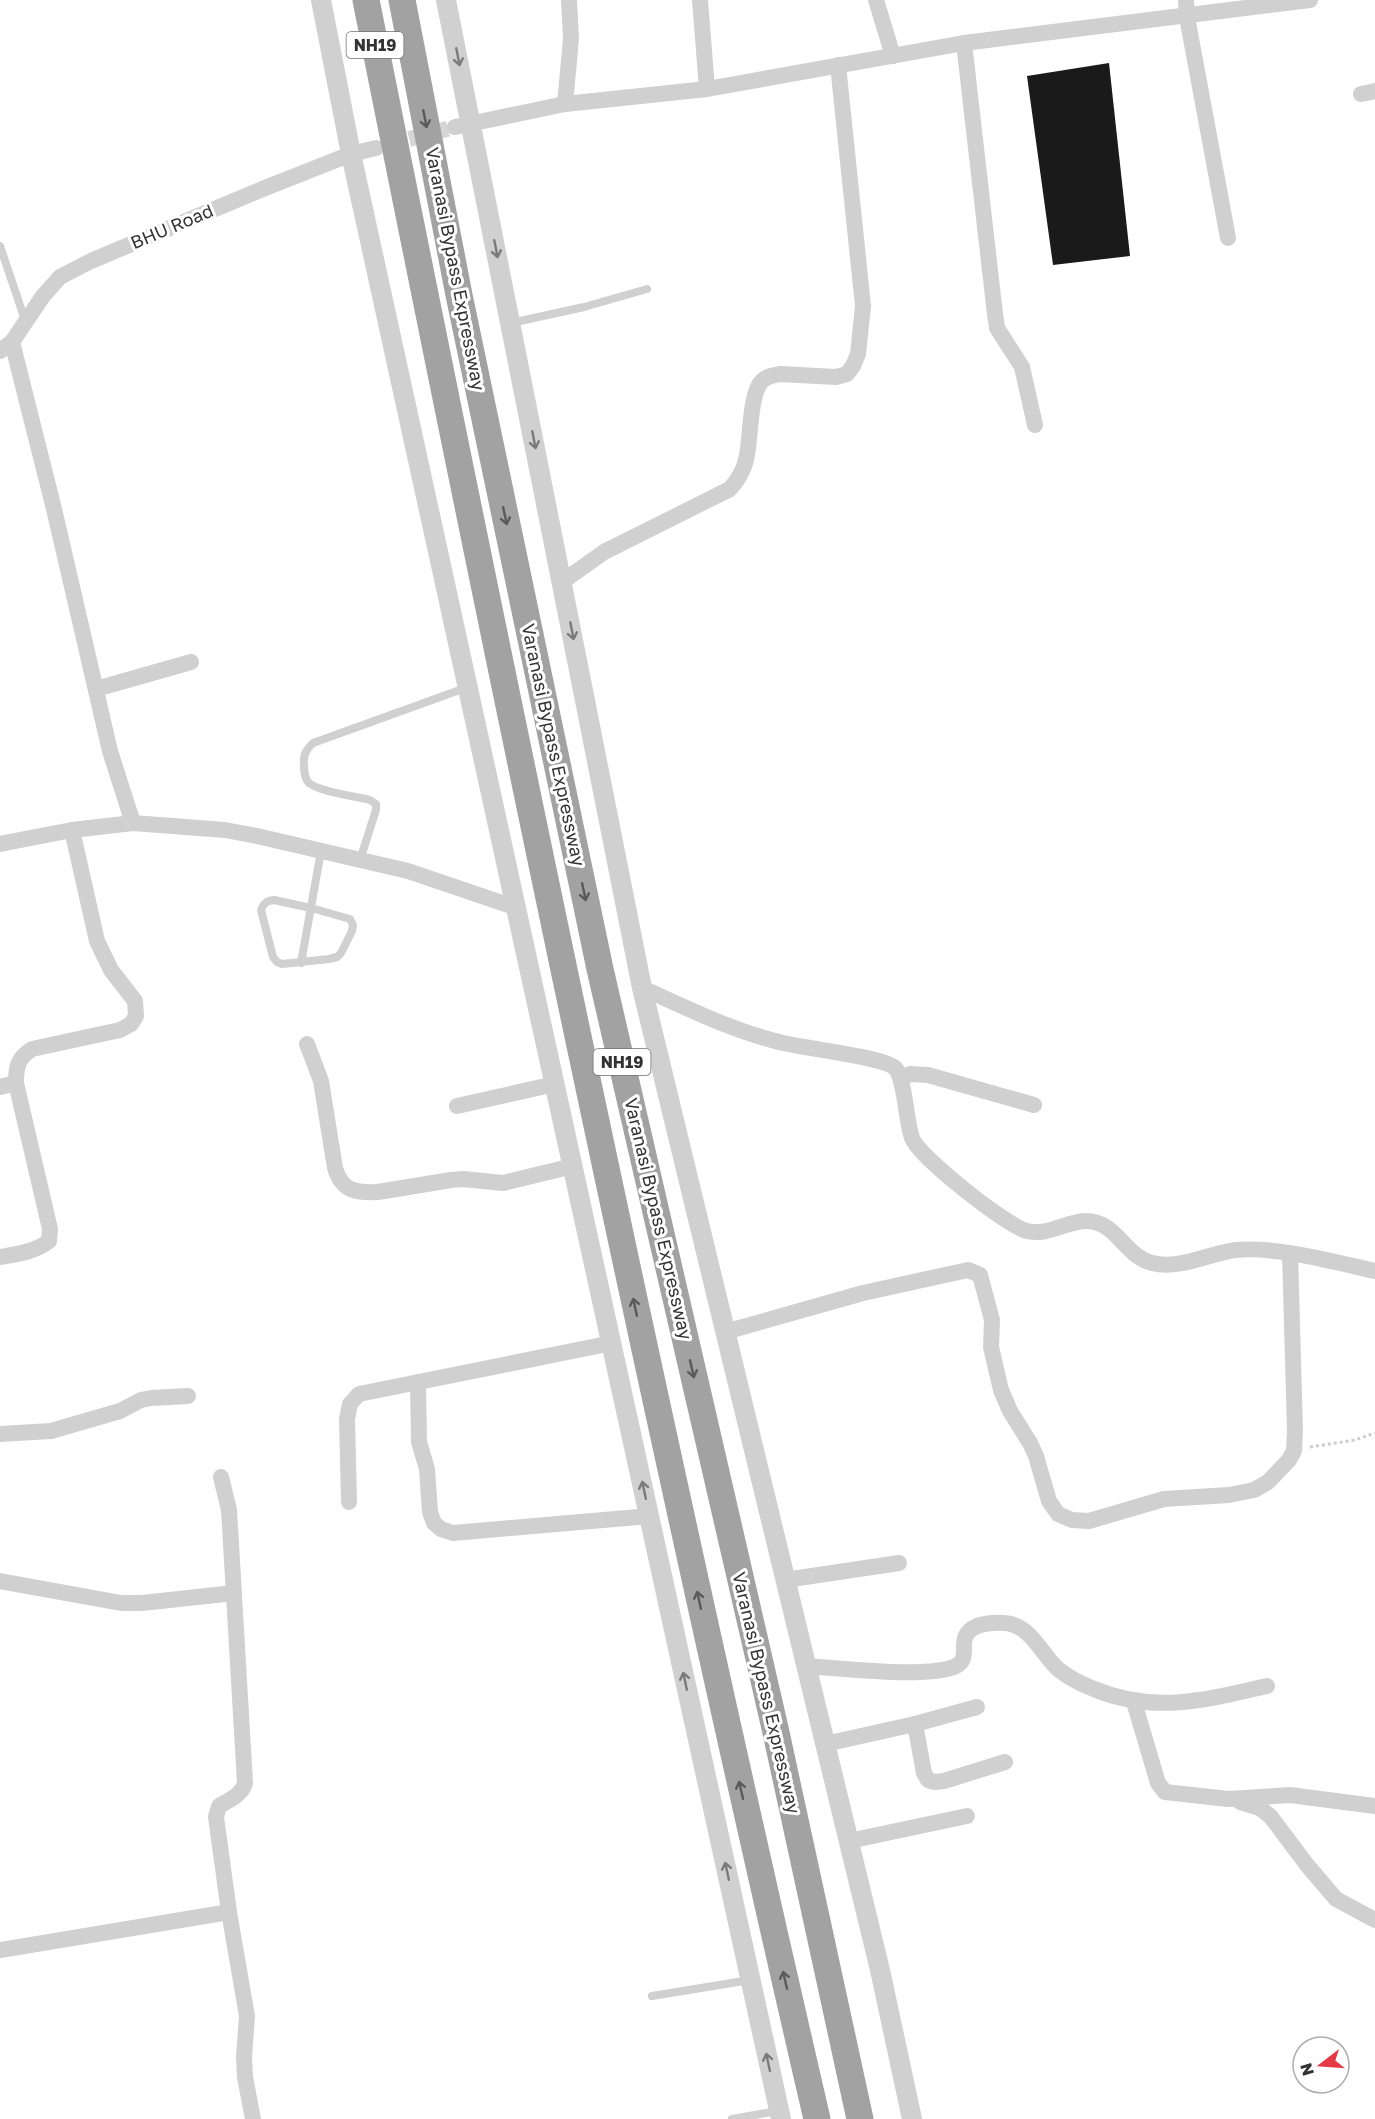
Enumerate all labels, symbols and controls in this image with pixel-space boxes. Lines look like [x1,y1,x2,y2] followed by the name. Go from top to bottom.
[346,32,404,58] road number: NH19
[453,47,464,67] one-way arrow
[420,109,431,129] one-way arrow
[422,145,490,392] street label: Varanasi Bypass Expressway
[127,199,216,253] street label: BHU Road
[491,238,502,258] one-way arrow
[529,430,540,449] one-way arrow
[500,506,511,526] one-way arrow
[517,621,590,868] street label: Varanasi Bypass Expressway
[567,621,578,641] one-way arrow
[579,882,590,901] one-way arrow
[594,1049,650,1075] road number: NH19
[620,1096,698,1342] street label: Varanasi Bypass Expressway
[629,1297,640,1317] one-way arrow
[687,1359,699,1378] one-way arrow
[638,1481,649,1500] one-way arrow
[728,1570,806,1816] street label: Varanasi Bypass Expressway
[693,1591,704,1610] one-way arrow
[679,1672,691,1691] one-way arrow
[734,1781,746,1800] one-way arrow
[721,1862,732,1882] one-way arrow
[779,1971,790,1990] one-way arrow
[1291,2035,1351,2095] north arrow
[762,2053,774,2072] one-way arrow
[1295,2061,1318,2078] text: N

